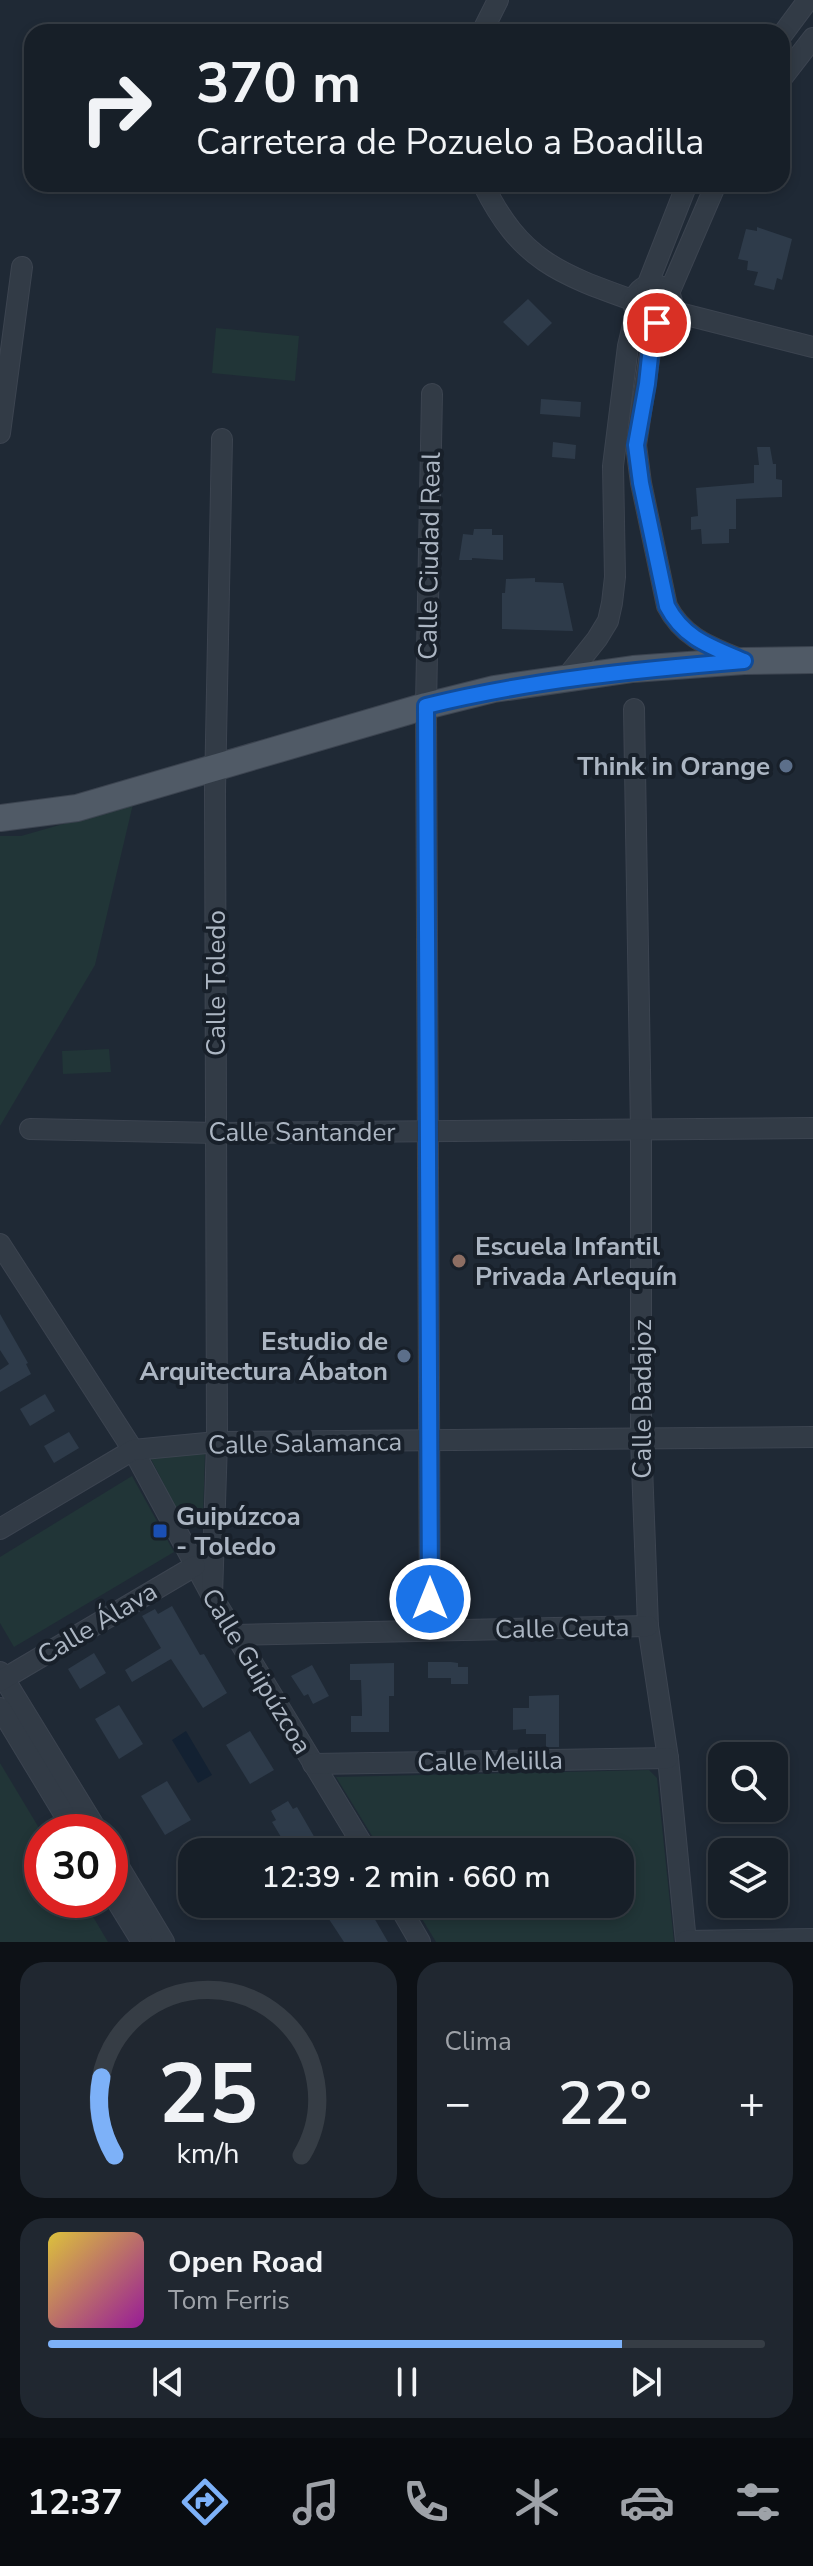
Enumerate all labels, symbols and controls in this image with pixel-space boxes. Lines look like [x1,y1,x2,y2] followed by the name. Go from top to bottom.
[196,45,361,122] text: 370 m
[64,56,168,160] icon: right
[196,118,704,167] text: Carretera de Pozuelo a Boadilla
[623,289,691,357] pin
[635,301,679,345] icon: arrive
[410,451,449,660] street label: Calle Ciudad Real
[577,749,770,784] place label: Think in Orange
[777,757,795,775] marker: Think in Orange
[199,910,234,1056] street label: Calle Toledo
[208,1115,396,1150] street label: Calle Santander
[475,1229,677,1294] place label: Escuela Infantil Privada Arlequín
[450,1252,468,1270] marker: Escuela Infantil Privada Arlequín
[625,1319,660,1479] street label: Calle Badajoz
[140,1324,388,1389] place label: Estudio de Arquitectura Ábaton
[395,1347,413,1365] marker: Estudio de Arquitectura Ábaton
[208,1424,402,1463] street label: Calle Salamanca
[176,1499,301,1564] place label: Guipúzcoa - Toledo
[151,1522,169,1540] marker: Guipúzcoa - Toledo
[388,1557,472,1641] position arrow
[31,1574,164,1673] street label: Calle Álava
[193,1582,320,1761] street label: Calle Guipúzcoa
[494,1610,630,1647] street label: Calle Ceuta
[708,1742,788,1918] map controls
[708,1742,788,1822] button: search
[417,1743,563,1780] street label: Calle Melilla
[24,1814,128,1918] speed limit sign: 30
[708,1838,788,1918] button: layers
[261,1857,551,1898] text: 12:39 · 2 min · 660 m
[445,2024,512,2059] text: Clima
[158,2038,258,2151] text: 25
[558,2063,652,2145] text: 22°
[445,2074,471,2134] text: −
[739,2074,765,2134] text: +
[177,2134,240,2173] text: km/h
[168,2242,323,2283] text: Open Road
[168,2283,290,2318] text: Tom Ferris
[146,2360,190,2404] icon: previous
[385,2360,429,2404] icon: pause
[624,2360,668,2404] icon: next
[177,2474,233,2530] icon: directions
[288,2474,344,2530] icon: music
[398,2474,454,2530] icon: phone
[509,2474,565,2530] icon: climate
[619,2474,675,2530] icon: car
[730,2474,786,2530] icon: filters
[27,2478,123,2527] text: 12:37

